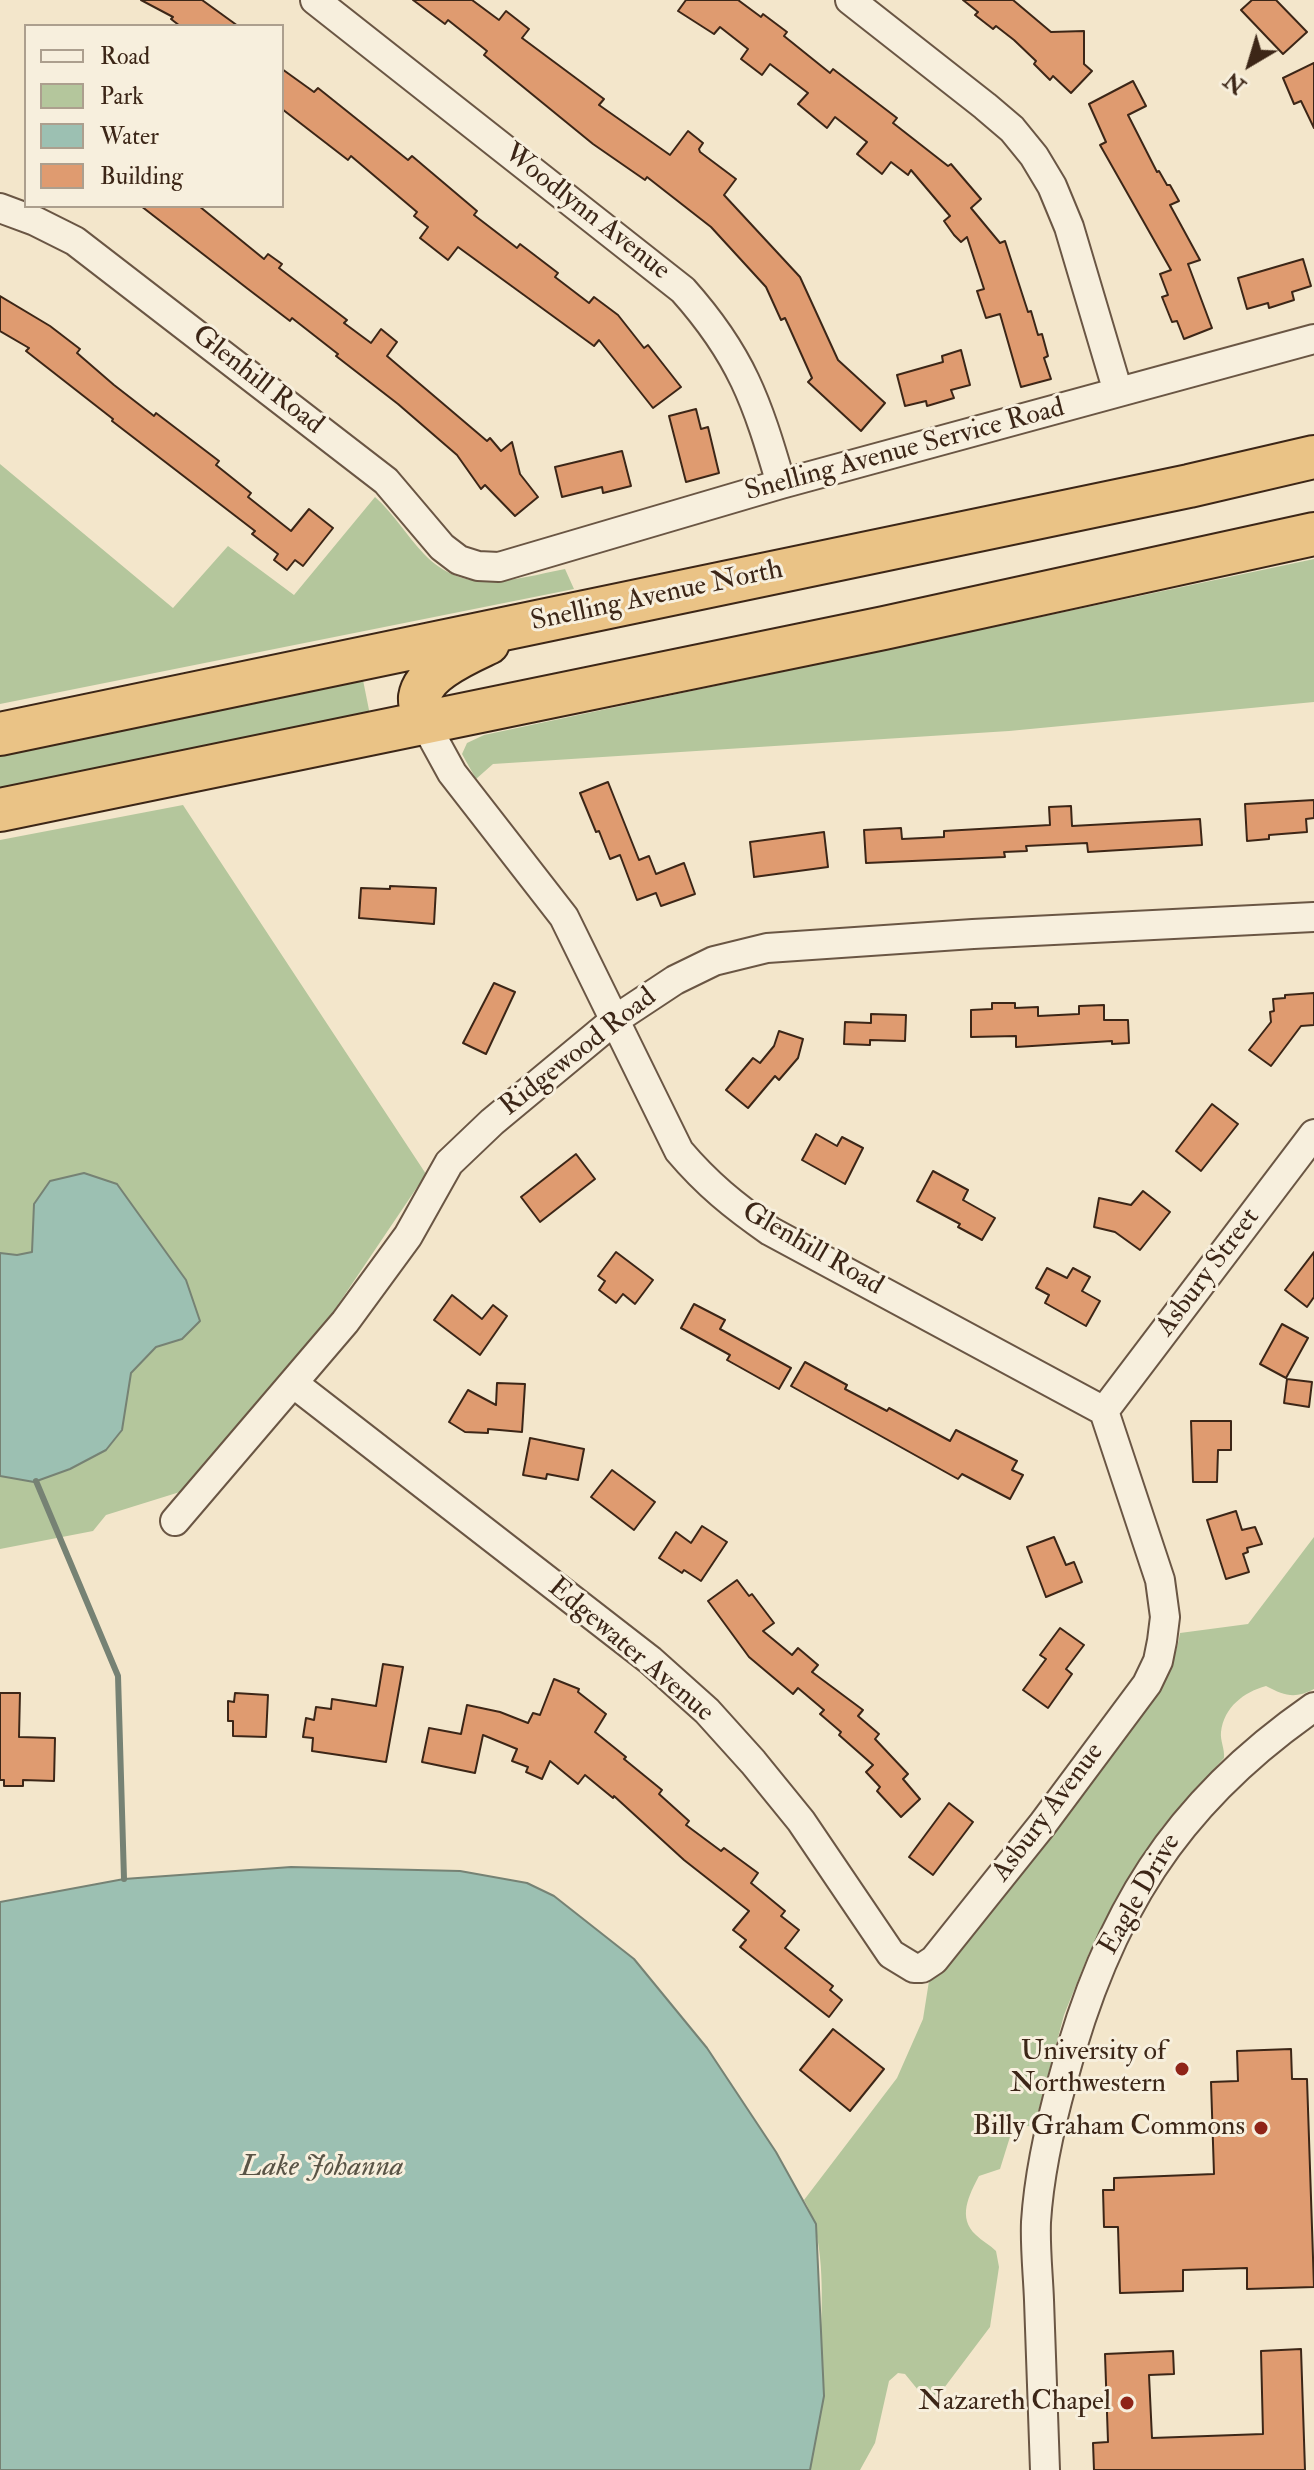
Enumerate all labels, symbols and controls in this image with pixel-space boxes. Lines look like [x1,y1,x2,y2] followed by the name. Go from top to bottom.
[24,24,284,208] legend
[1210,24,1290,104] north arrow
[100,41,150,72] text: Road
[1219,66,1252,100] text: N
[100,81,144,112] text: Park
[100,121,159,152] text: Water
[496,138,676,288] street label: Woodlynn Avenue
[100,161,183,192] text: Building
[185,319,329,443] street label: Glenhill Road
[742,392,1068,510] street label: Snelling Avenue Service Road
[528,554,786,640] street label: Snelling Avenue North
[494,982,664,1124] street label: Ridgewood Road
[735,1196,889,1304] street label: Glenhill Road
[1150,1202,1268,1344] street label: Asbury Street
[540,1572,720,1730] street label: Edgewater Avenue
[986,1737,1112,1889] street label: Asbury Avenue
[1093,1828,1189,1962] street label: Eagle Drive
[1010,2036,1166,2102] place label: University of Northwestern
[1173,2060,1191,2078] marker: University of Northwestern
[973,2111,1245,2145] place label: Billy Graham Commons
[1252,2119,1270,2137] marker: Billy Graham Commons
[240,2151,404,2187] water label: Lake Johanna
[919,2386,1111,2420] place label: Nazareth Chapel
[1118,2394,1136,2412] marker: Nazareth Chapel

